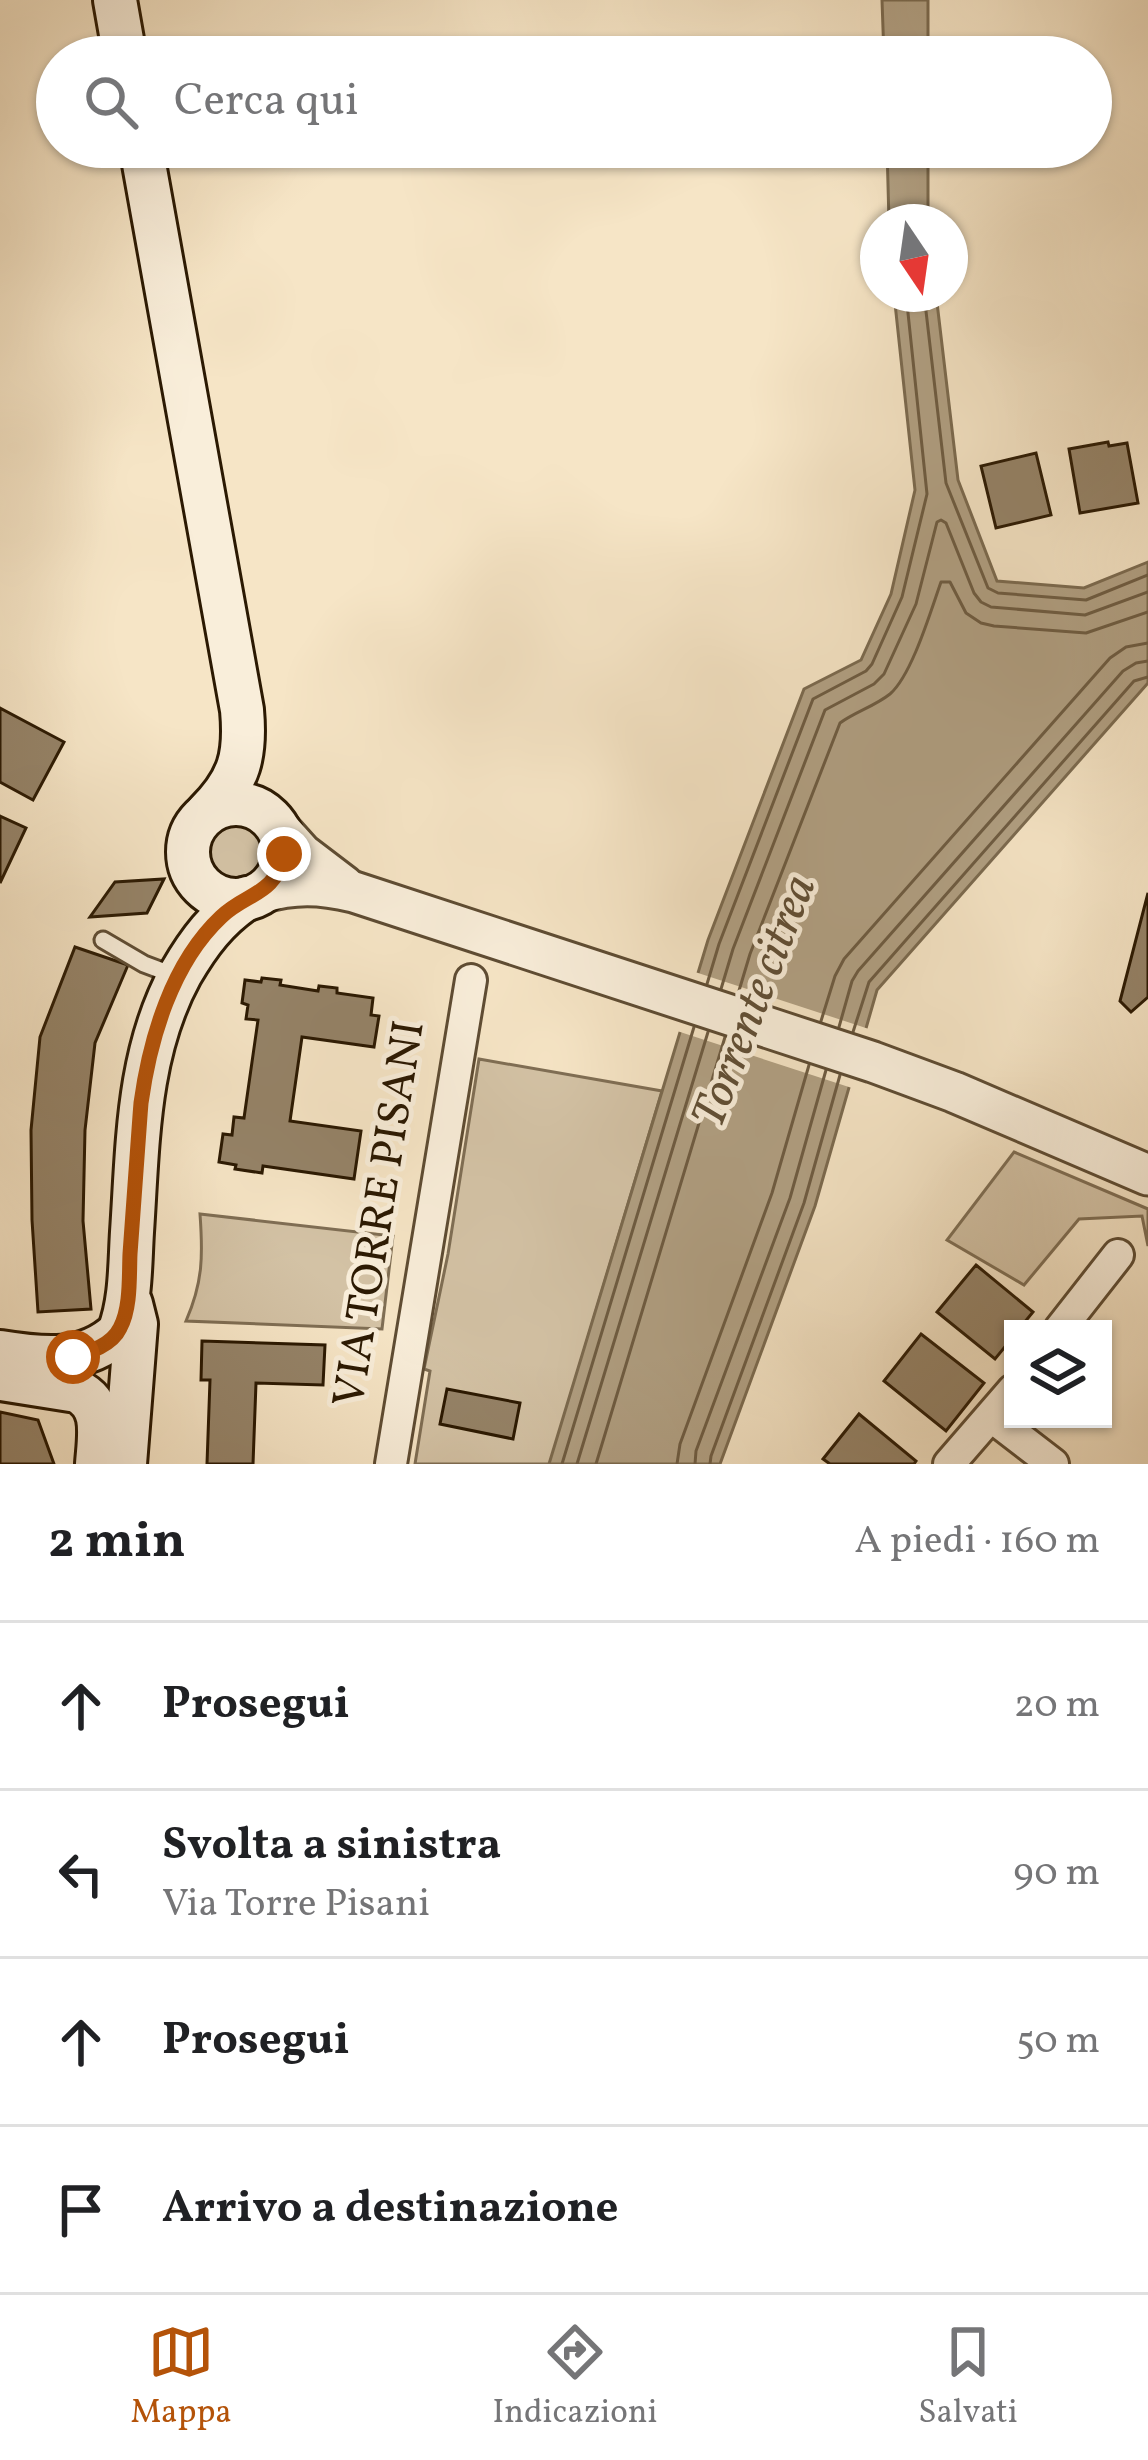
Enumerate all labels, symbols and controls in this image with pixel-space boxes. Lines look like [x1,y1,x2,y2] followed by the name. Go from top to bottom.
[36,36,1112,168] search box
[78,69,144,135] icon: search
[174,71,359,134] text: Cerca qui
[860,204,968,312] north arrow
[257,827,311,881] route end
[677,866,835,1138] water label: Torrente citrea
[319,1016,443,1412] street label: VIA TORRE PISANI
[1004,1320,1112,1428] map controls
[1004,1320,1112,1428] button: layers
[46,1330,100,1384] route start
[48,1507,186,1578] text: 2 min
[855,1515,1100,1569] text: A piedi · 160 m
[48,1673,114,1739] icon: ahead
[162,1674,350,1737] text: Prosegui
[1014,1679,1100,1733] text: 20 m
[162,1815,501,1878] text: Svolta a sinistra
[48,1841,114,1907] icon: left
[1013,1847,1100,1901] text: 90 m
[162,1878,430,1932] text: Via Torre Pisani
[48,2009,114,2075] icon: ahead
[162,2010,350,2073] text: Prosegui
[1016,2015,1100,2069] text: 50 m
[48,2177,114,2243] icon: arrive
[162,2178,618,2241] text: Arrivo a destinazione
[130,2319,232,2437] tab: Mappa
[493,2319,657,2437] tab: Indicazioni
[918,2319,1018,2437] tab: Salvati

